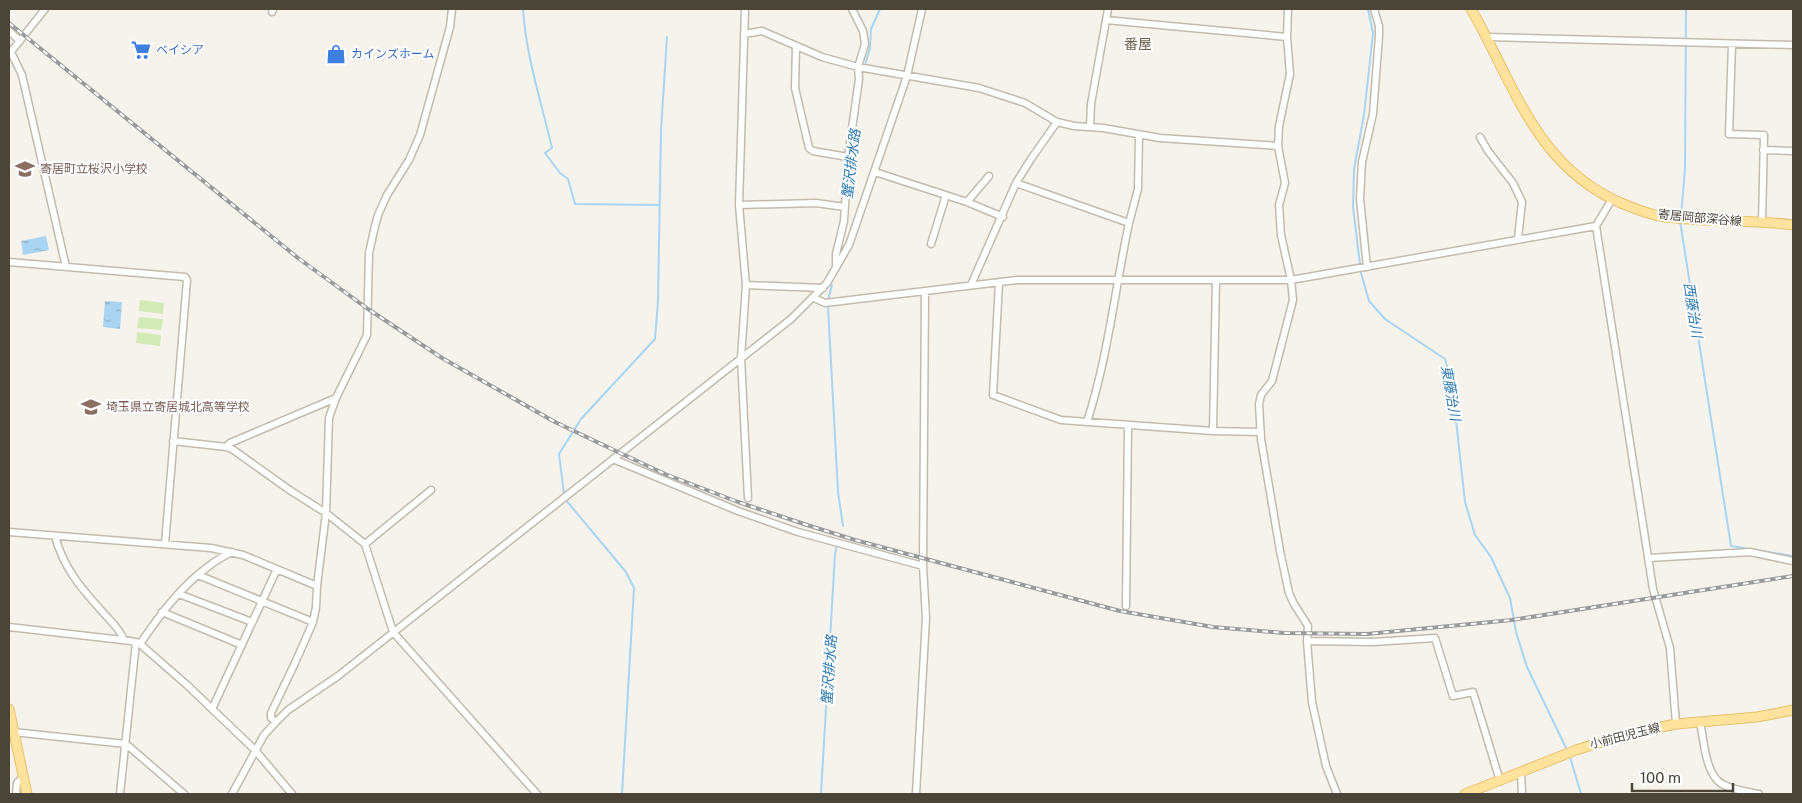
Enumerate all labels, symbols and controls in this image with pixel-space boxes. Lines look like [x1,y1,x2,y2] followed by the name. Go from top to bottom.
[1124,36,1152,52] district label: 番屋
[130,39,152,61] supermarket icon: ベイシア
[156,43,204,57] place label: ベイシア
[325,43,347,65] shop icon: カインズホーム
[351,47,434,61] place label: カインズホーム
[839,127,863,200] water label: 蟹沢排水路
[14,158,36,180] school or university icon: 寄居町立桜沢小学校
[40,162,148,176] place label: 寄居町立桜沢小学校
[1658,207,1742,229] street label: 寄居岡部深谷線
[1681,281,1706,341] water label: 西藤治川
[1438,364,1464,424] water label: 東藤治川
[80,396,102,418] school or university icon: 埼玉県立寄居城北高等学校
[106,400,250,414] place label: 埼玉県立寄居城北高等学校
[819,634,839,705] water label: 蟹沢排水路
[1588,720,1662,752] street label: 小前田児玉線
[1632,760,1733,792] scale bar
[1640,769,1681,786] text: 100 m

